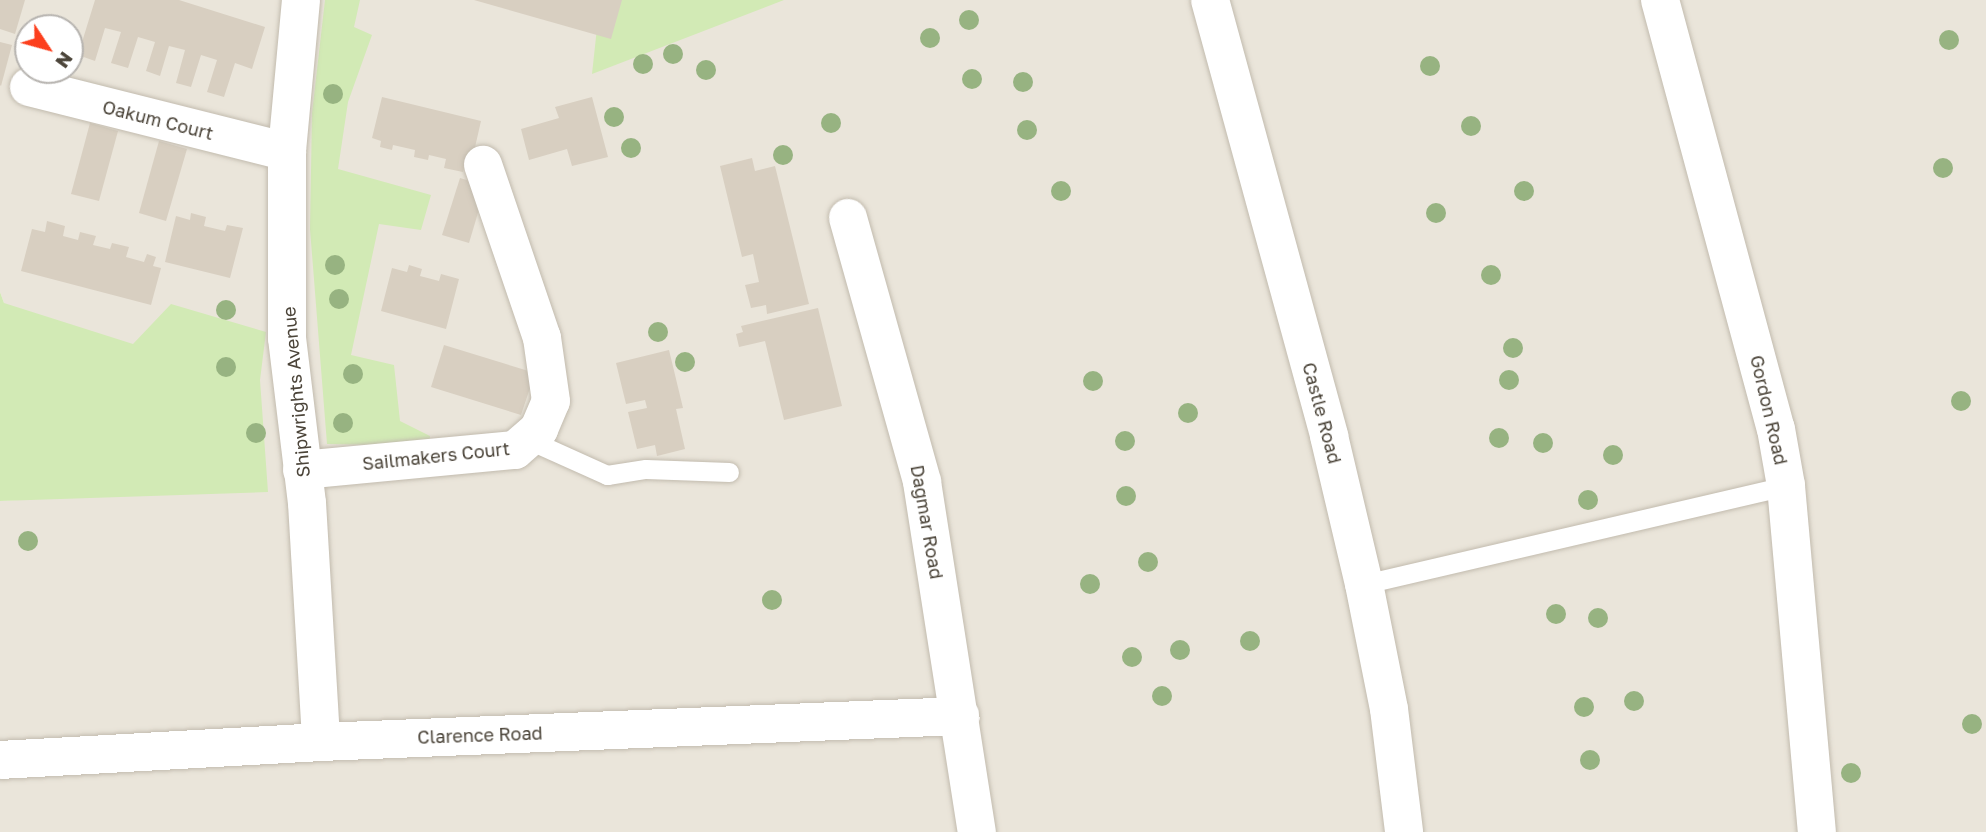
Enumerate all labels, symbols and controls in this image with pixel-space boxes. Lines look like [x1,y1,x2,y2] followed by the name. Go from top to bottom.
[14,14,84,84] north arrow
[51,48,78,73] text: N
[100,96,216,144] street label: Oakum Court
[278,306,314,478] street label: Shipwrights Avenue
[1746,353,1792,467] street label: Gordon Road
[1298,360,1346,466] street label: Castle Road
[361,438,511,474] street label: Sailmakers Court
[906,463,948,581] street label: Dagmar Road
[417,722,543,748] street label: Clarence Road

